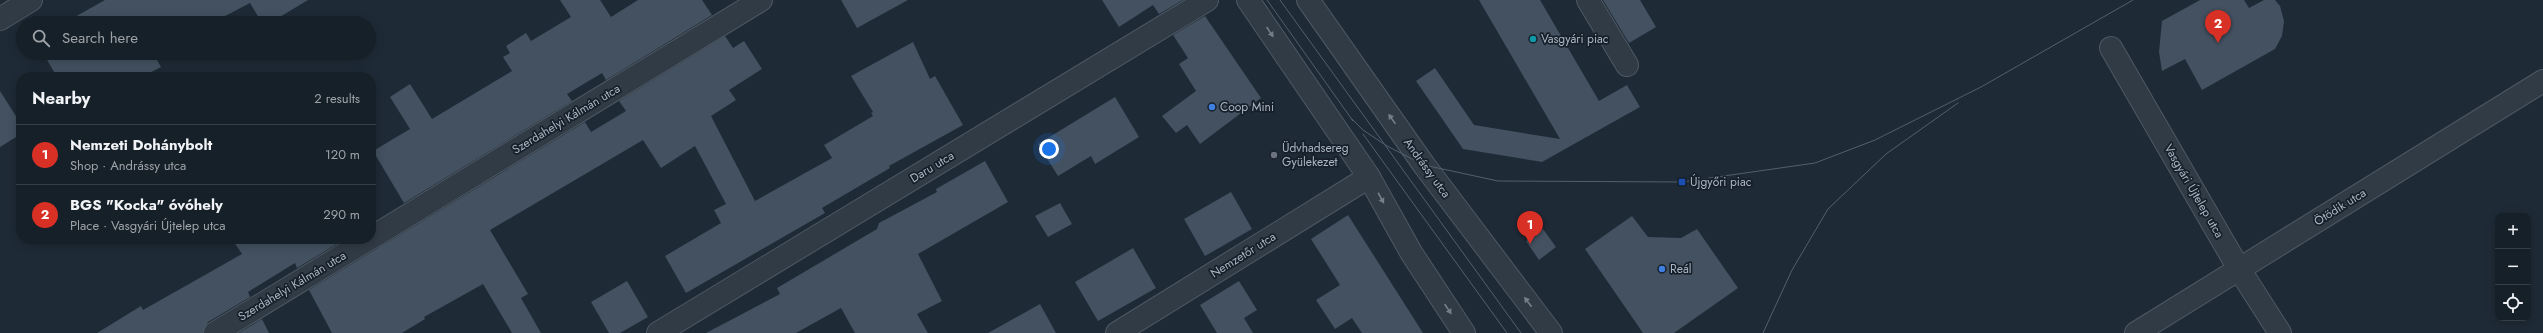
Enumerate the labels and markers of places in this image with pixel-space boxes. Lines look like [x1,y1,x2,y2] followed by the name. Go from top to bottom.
[2205,10,2231,43] pin: 2
[1541,30,1609,48] place label: Vasgyári piac
[1528,34,1538,44] marker: Vasgyári piac
[1220,98,1274,116] place label: Coop Mini
[1207,102,1217,112] marker: Coop Mini
[1282,139,1349,171] place label: Üdvhadsereg Gyülekezet
[1269,150,1279,160] marker: Üdvhadsereg Gyülekezet
[1690,173,1752,191] place label: Újgyőri piac
[1677,177,1687,187] marker: Újgyőri piac
[1517,211,1543,244] pin: 1
[1670,260,1691,278] place label: Reál
[1657,264,1667,274] marker: Reál

